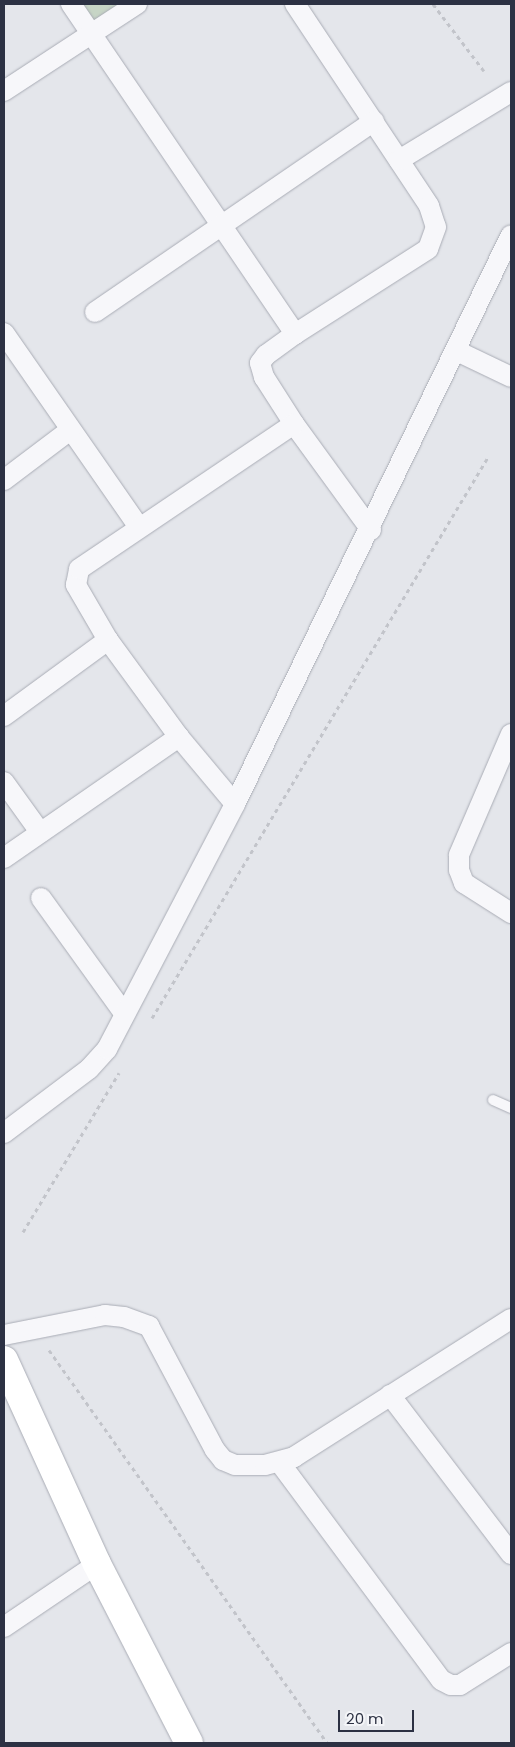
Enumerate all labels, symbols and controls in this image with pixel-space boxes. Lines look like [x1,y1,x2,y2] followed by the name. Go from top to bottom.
[340,1700,416,1732] scale bar
[346,1708,384,1729] text: 20 m

